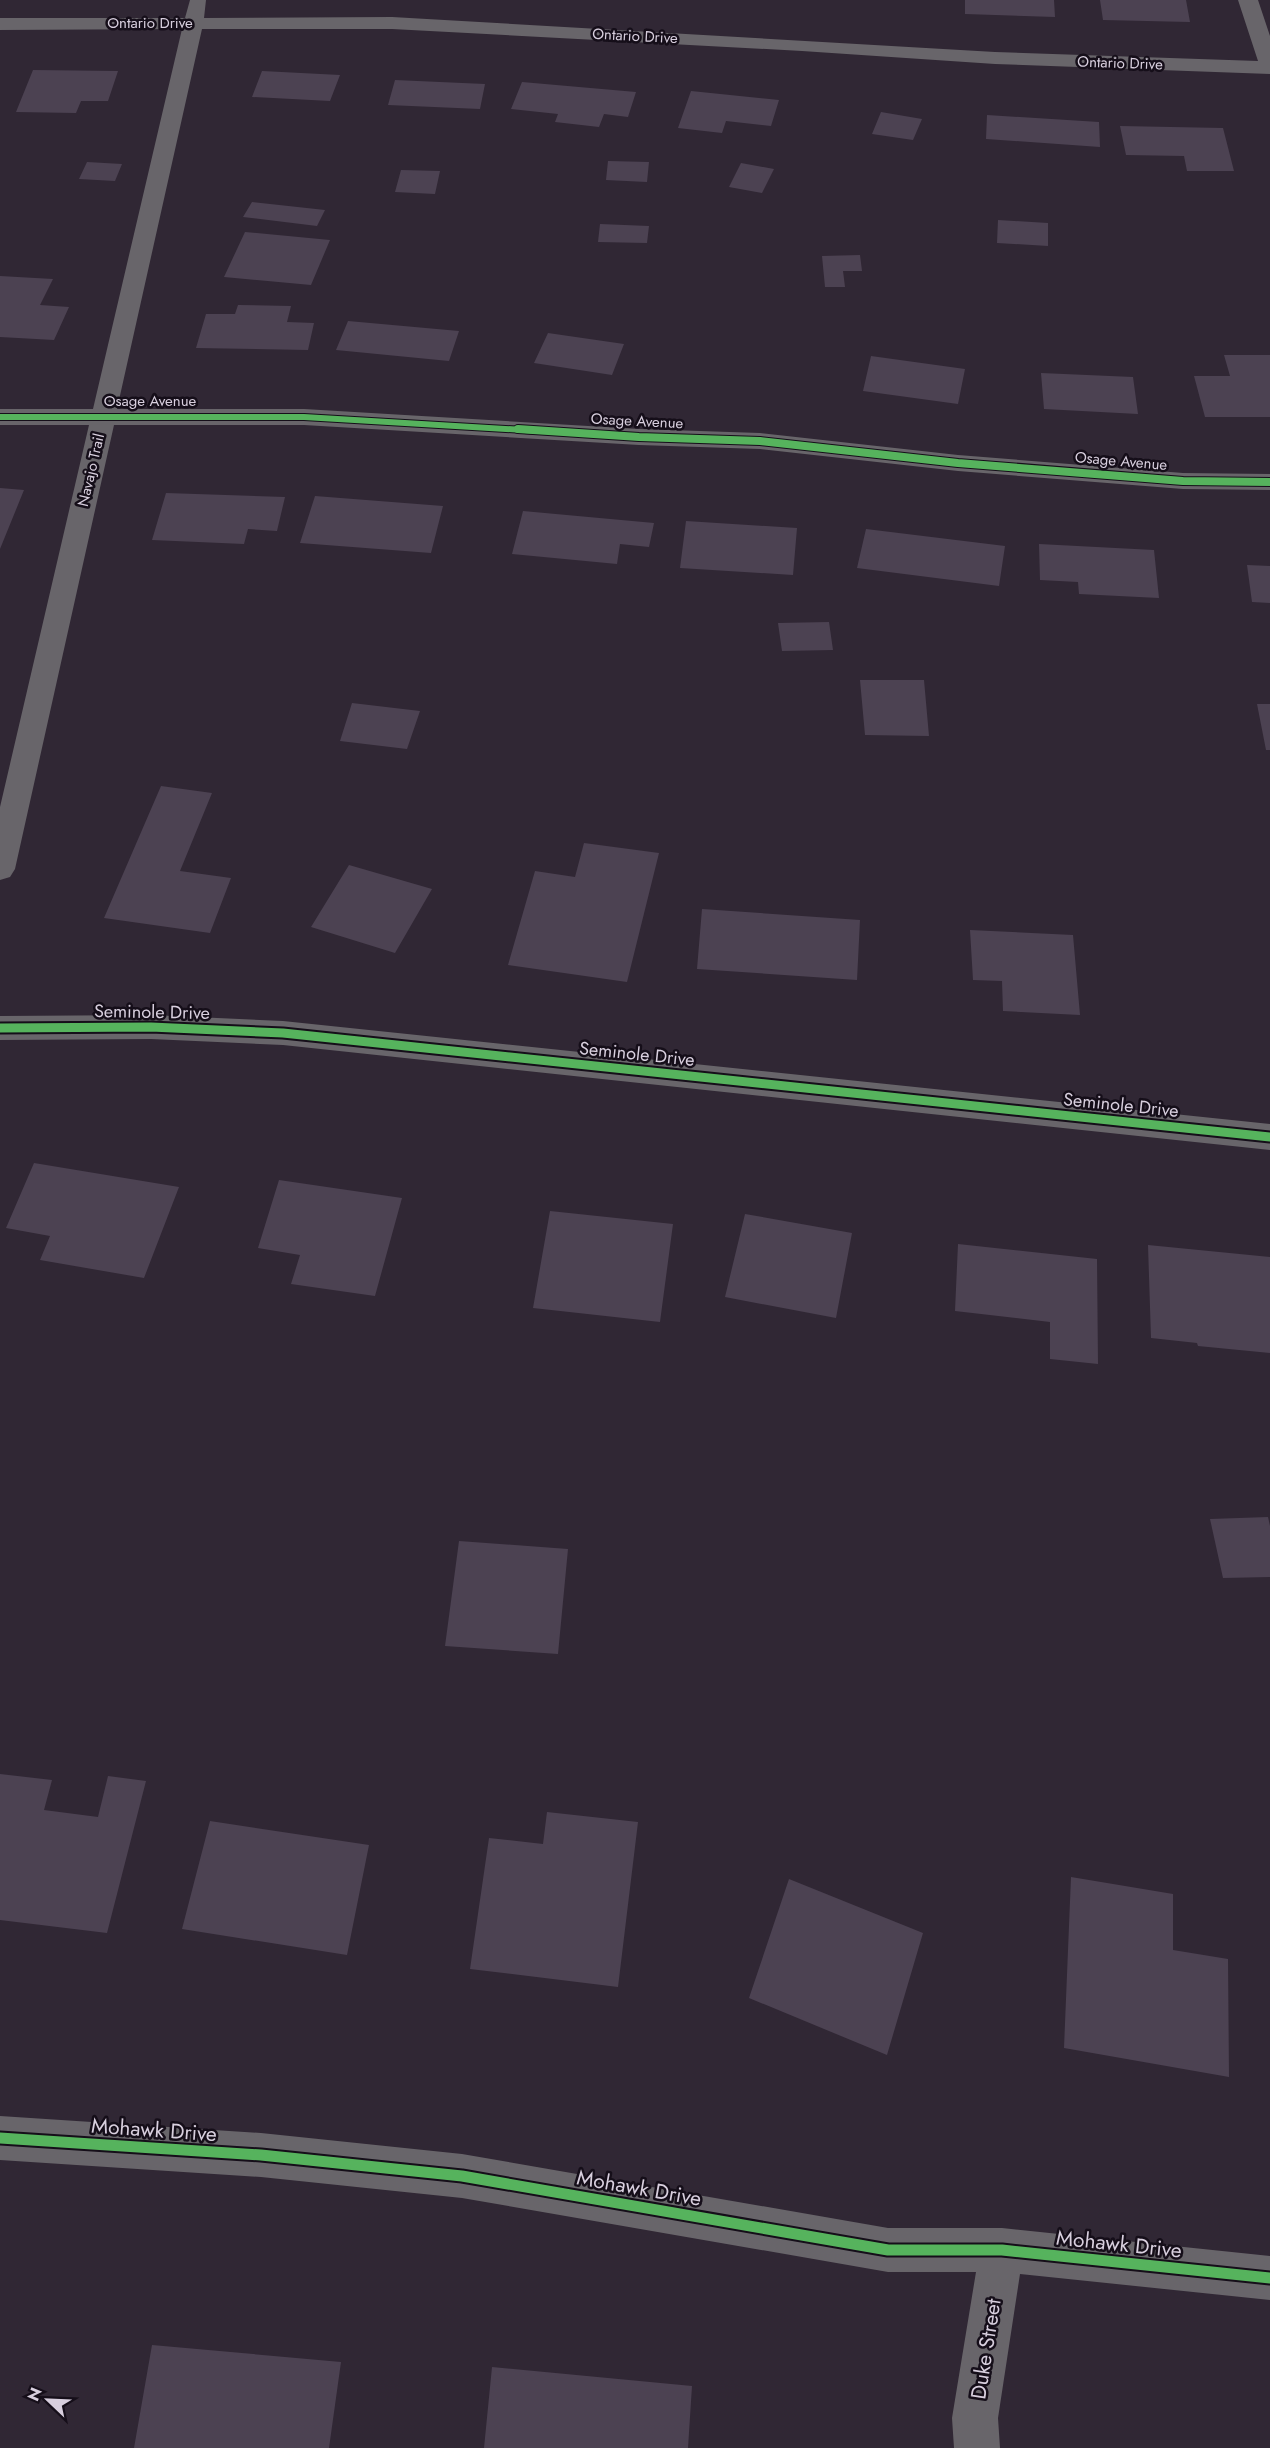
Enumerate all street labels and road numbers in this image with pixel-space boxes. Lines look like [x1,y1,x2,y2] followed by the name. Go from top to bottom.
[107,12,193,34] street label: Ontario Drive
[592,23,679,49] street label: Ontario Drive
[1077,51,1163,75] street label: Ontario Drive
[104,390,197,412] street label: Osage Avenue
[590,408,684,434] street label: Osage Avenue
[72,431,110,509] street label: Navajo Trail
[1074,446,1168,476] street label: Osage Avenue
[94,998,210,1026] street label: Seminole Drive
[578,1035,696,1073] street label: Seminole Drive
[1062,1086,1180,1124] street label: Seminole Drive
[90,2111,218,2149] street label: Mohawk Drive
[574,2162,704,2214] street label: Mohawk Drive
[1055,2222,1183,2266] street label: Mohawk Drive
[963,2297,1009,2401] street label: Duke Street

